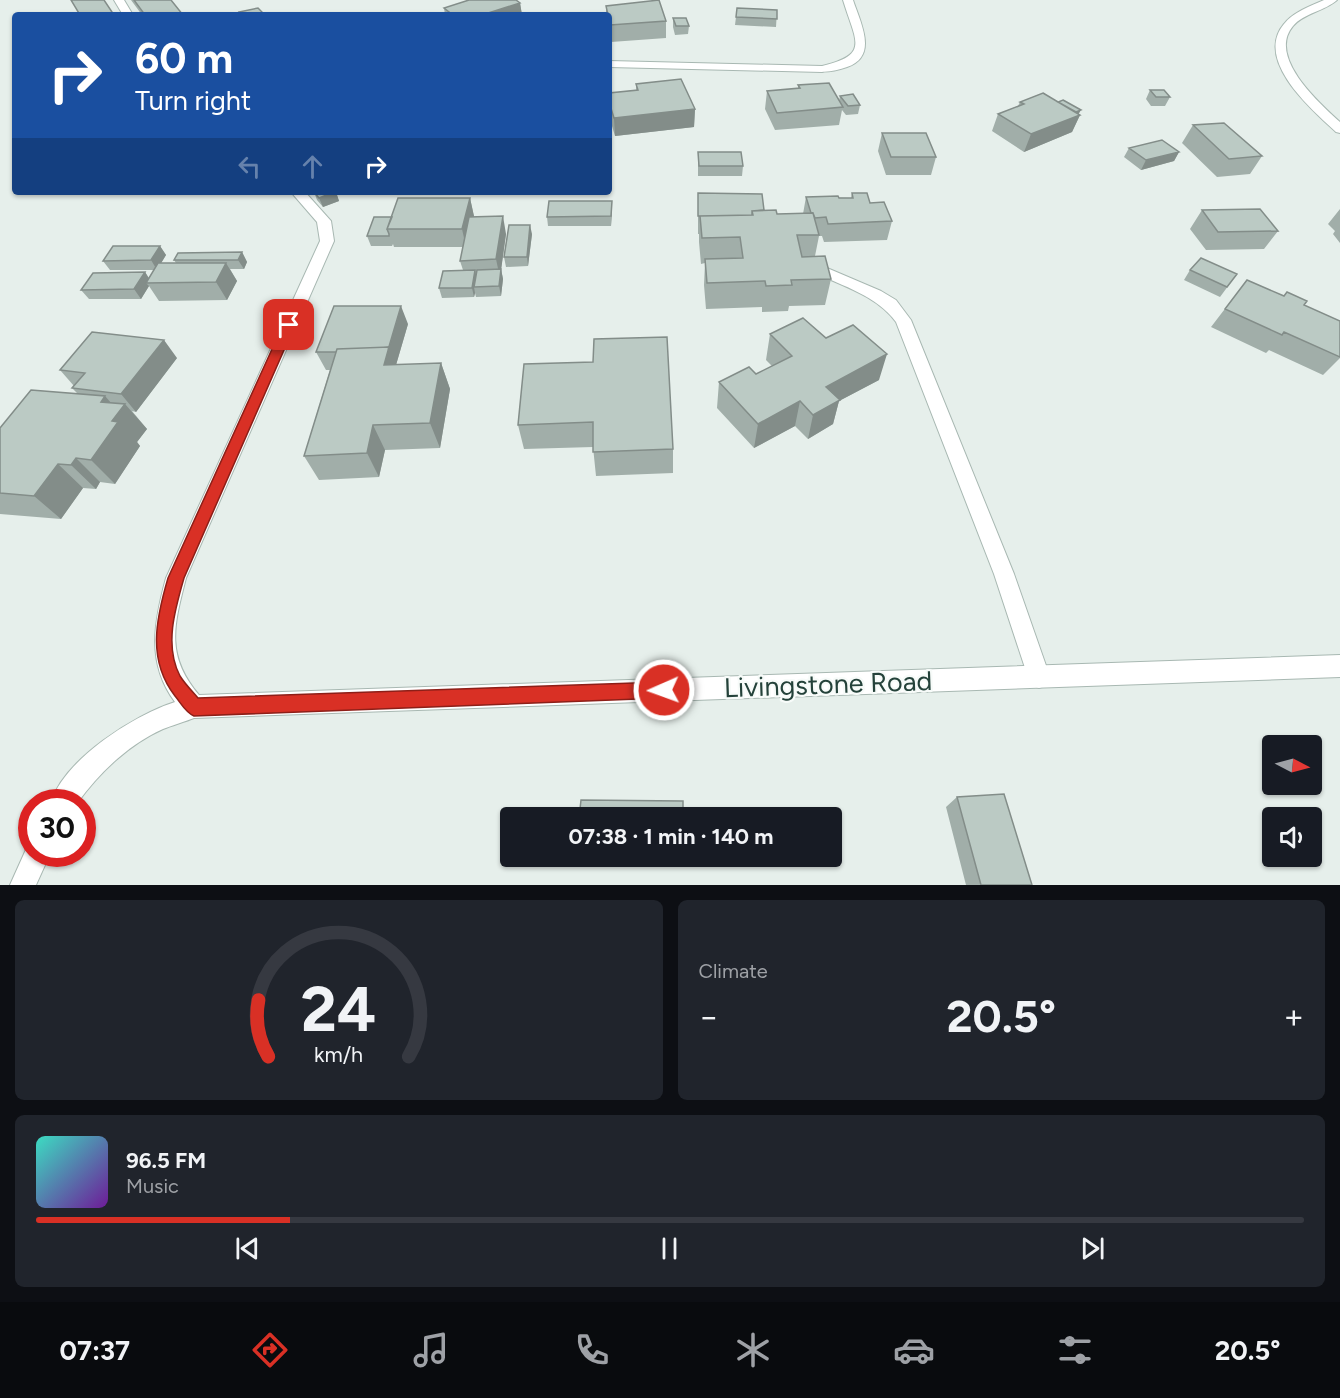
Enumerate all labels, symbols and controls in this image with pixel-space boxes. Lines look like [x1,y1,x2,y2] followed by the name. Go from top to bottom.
[135,33,233,84] text: 60 m
[36,36,114,114] icon: right
[135,84,251,117] text: Turn right
[233,150,266,183] icon: left
[296,150,329,183] icon: ahead
[359,150,392,183] icon: right
[263,299,314,350] pin
[272,308,305,341] icon: arrive
[632,658,696,722] position arrow
[723,664,933,704] street label: Livingstone Road
[1262,735,1322,795] north arrow
[1262,735,1322,867] map controls
[18,789,96,867] speed limit sign: 30
[1262,807,1322,867] button: sound
[568,823,774,850] text: 07:38 · 1 min · 140 m
[699,959,768,983] text: Climate
[301,972,377,1047] text: 24
[946,989,1056,1043] text: 20.5°
[699,997,719,1036] text: −
[1283,997,1304,1036] text: +
[314,1042,363,1067] text: km/h
[126,1147,206,1174] text: 96.5 FM
[126,1174,179,1198] text: Music
[231,1232,264,1265] icon: previous
[653,1232,686,1265] icon: pause
[1076,1232,1109,1265] icon: next
[249,1329,291,1371] icon: directions
[410,1329,452,1371] icon: music
[571,1329,613,1371] icon: phone
[732,1329,774,1371] icon: climate
[893,1329,935,1371] icon: car
[1054,1329,1096,1371] icon: filters
[59,1334,130,1367] text: 07:37
[1215,1334,1280,1367] text: 20.5°

